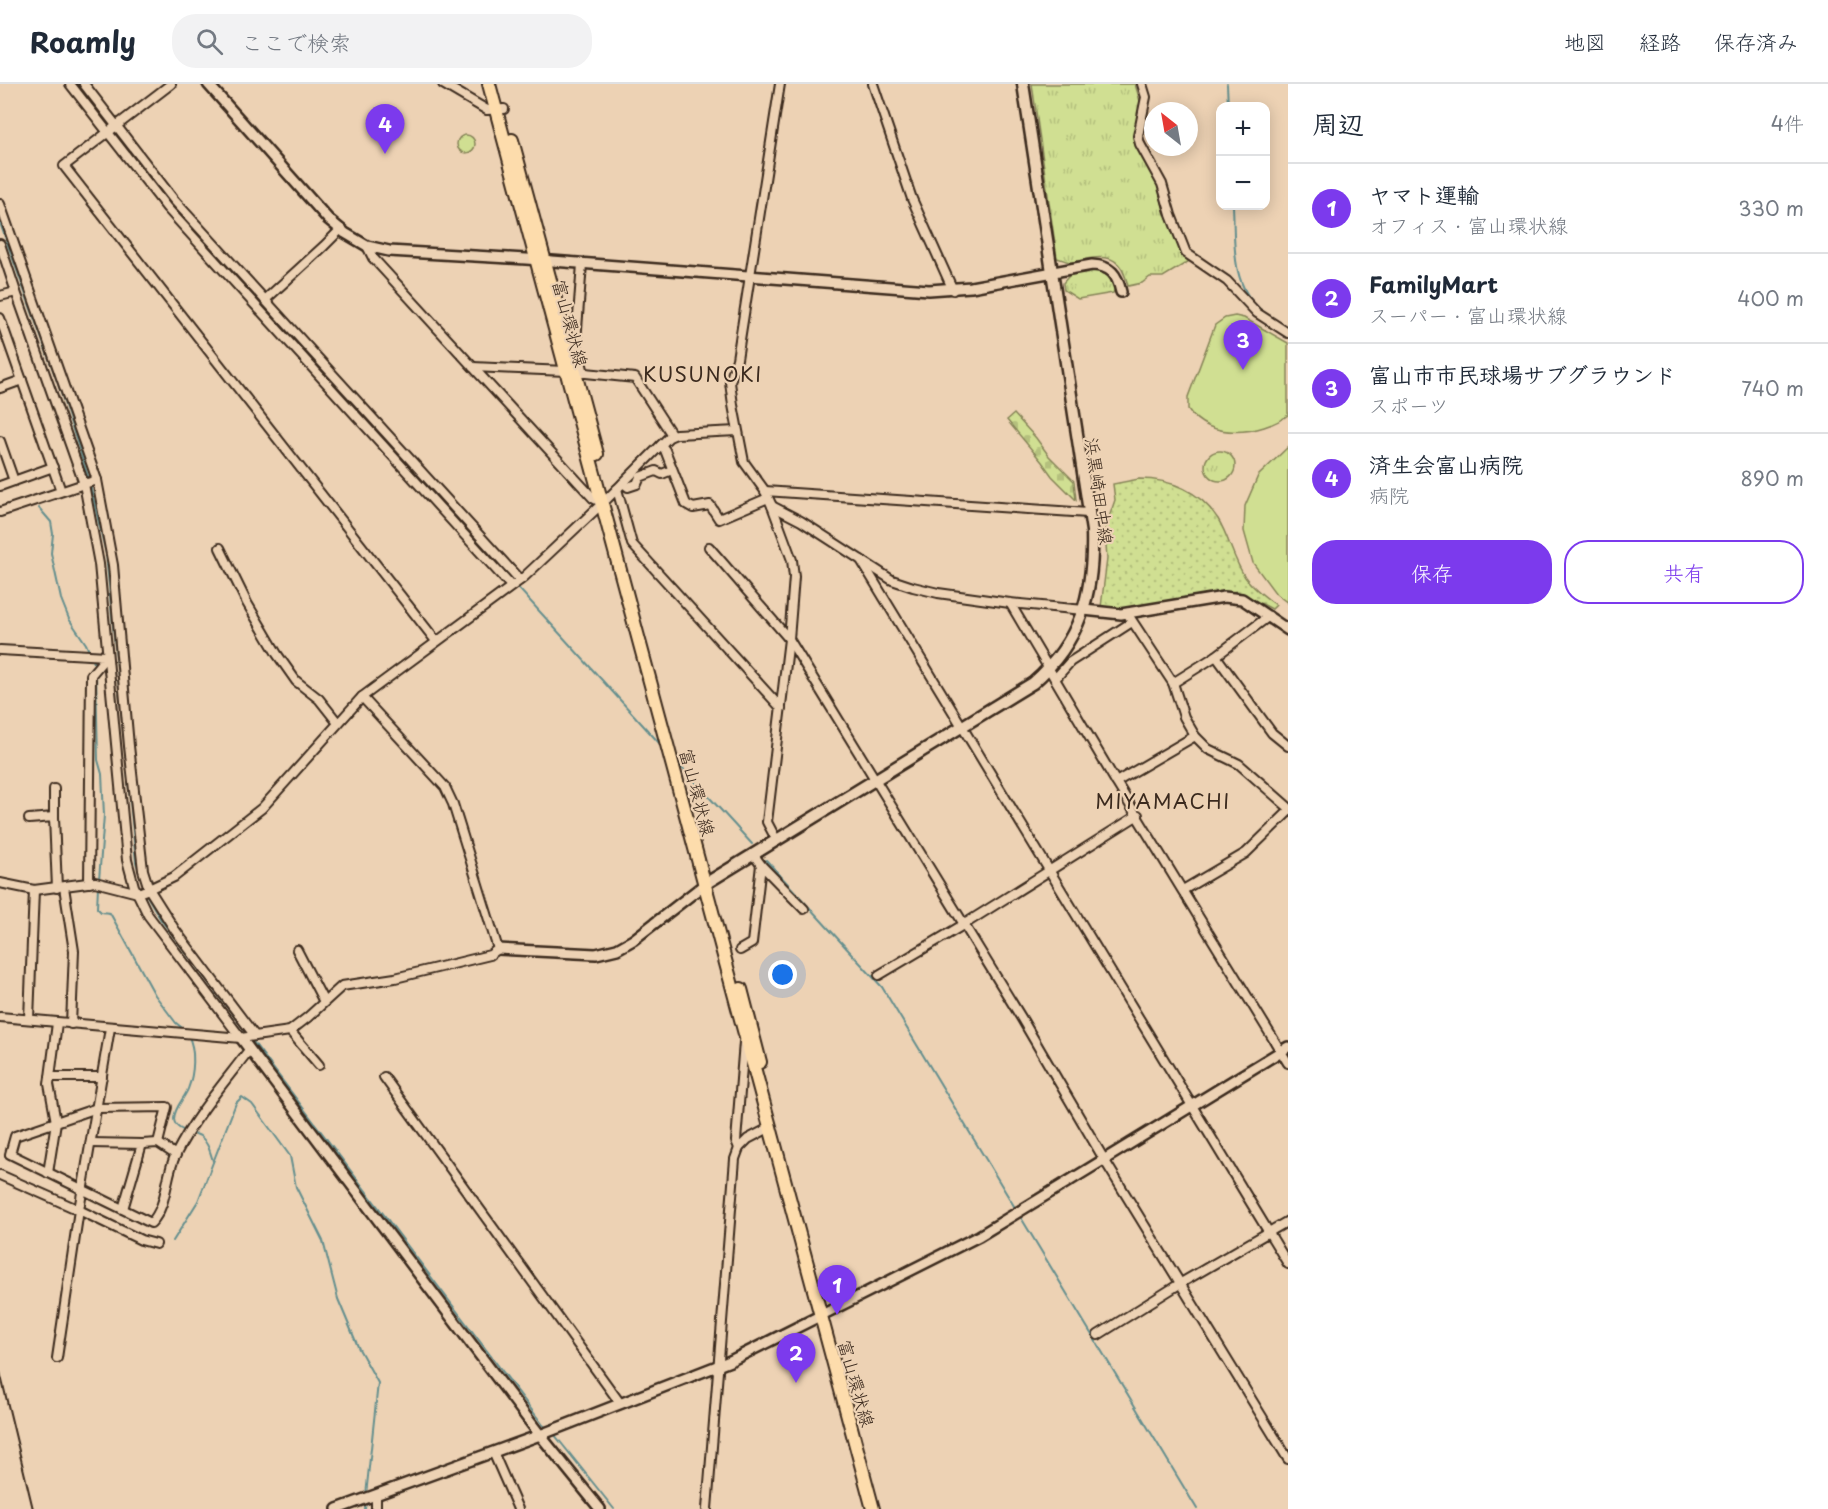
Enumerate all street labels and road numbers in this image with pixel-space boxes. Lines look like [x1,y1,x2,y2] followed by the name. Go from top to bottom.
[546,276,596,370] street label: 富山環状線
[1079,436,1121,546] street label: 浜黒崎田中線
[673,745,723,839] street label: 富山環状線
[832,1336,882,1430] street label: 富山環状線

